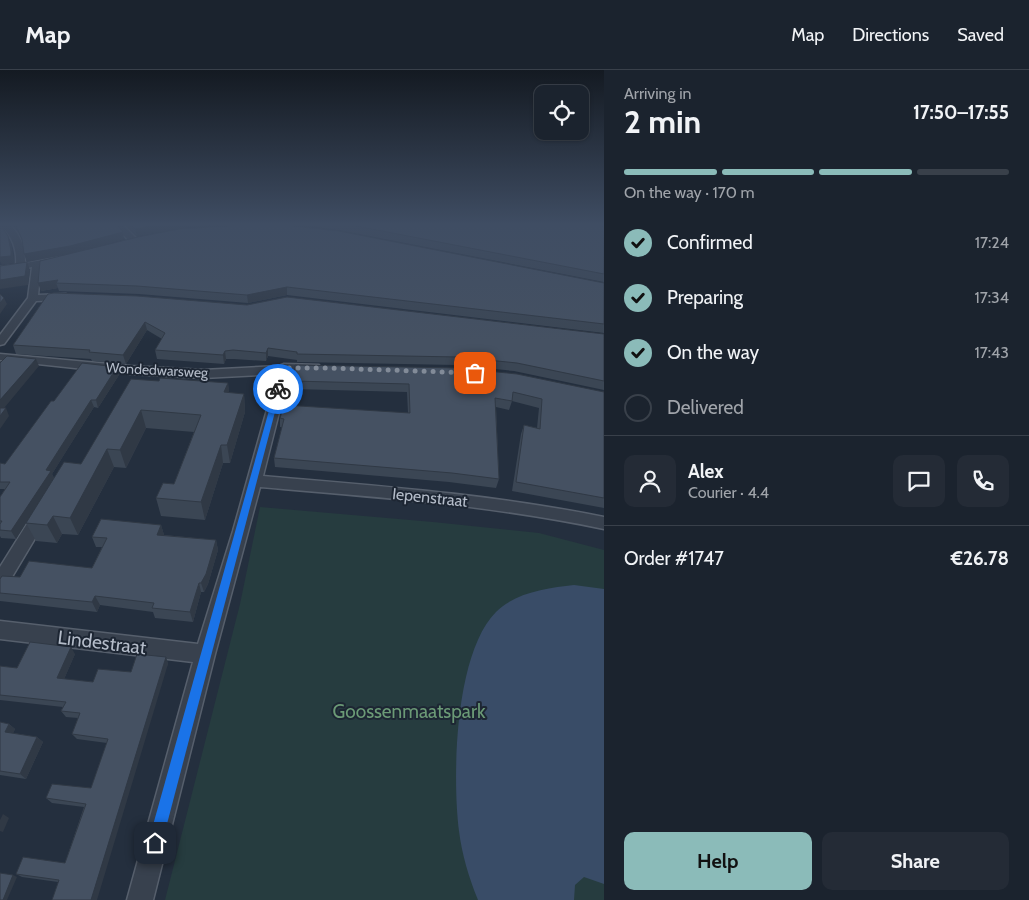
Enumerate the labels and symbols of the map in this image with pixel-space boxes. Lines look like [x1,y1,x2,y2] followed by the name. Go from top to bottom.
[454,352,496,394] pin
[106,358,210,382] street label: Wondedwarsweg
[253,364,303,414] courier
[391,484,469,511] street label: Iepenstraat
[56,626,148,659] street label: Lindestraat
[333,700,486,723] park label: Goossenmaatspark
[134,822,176,864] pin

